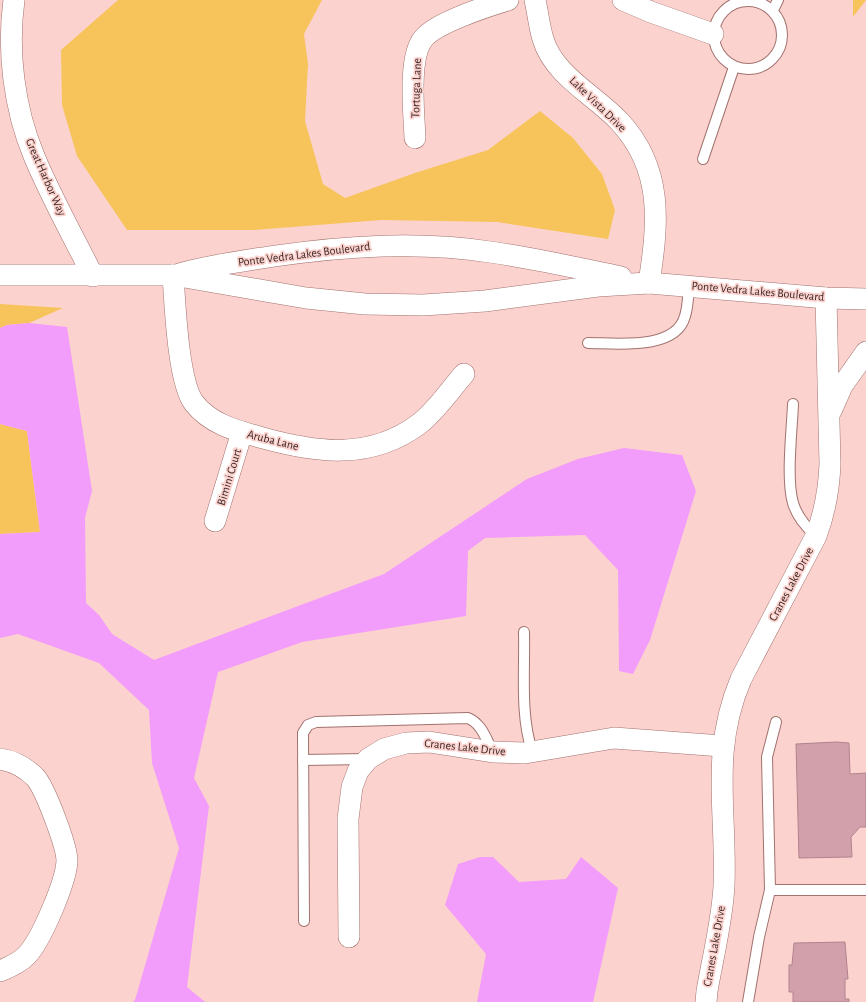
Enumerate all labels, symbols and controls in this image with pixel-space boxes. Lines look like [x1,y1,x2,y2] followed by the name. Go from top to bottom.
[409,58,423,118] street label: Tortuga Lane
[567,74,629,134] street label: Lake Vista Drive
[23,136,68,218] street label: Great Harbor Way
[237,240,371,268] street label: Ponte Vedra Lakes Boulevard
[691,279,825,303] street label: Ponte Vedra Lakes Boulevard
[246,428,300,452] street label: Aruba Lane
[215,447,243,507] street label: Bimini Court
[767,545,815,623] street label: Cranes Lake Drive
[424,737,506,757] street label: Cranes Lake Drive
[701,905,727,987] street label: Cranes Lake Drive

